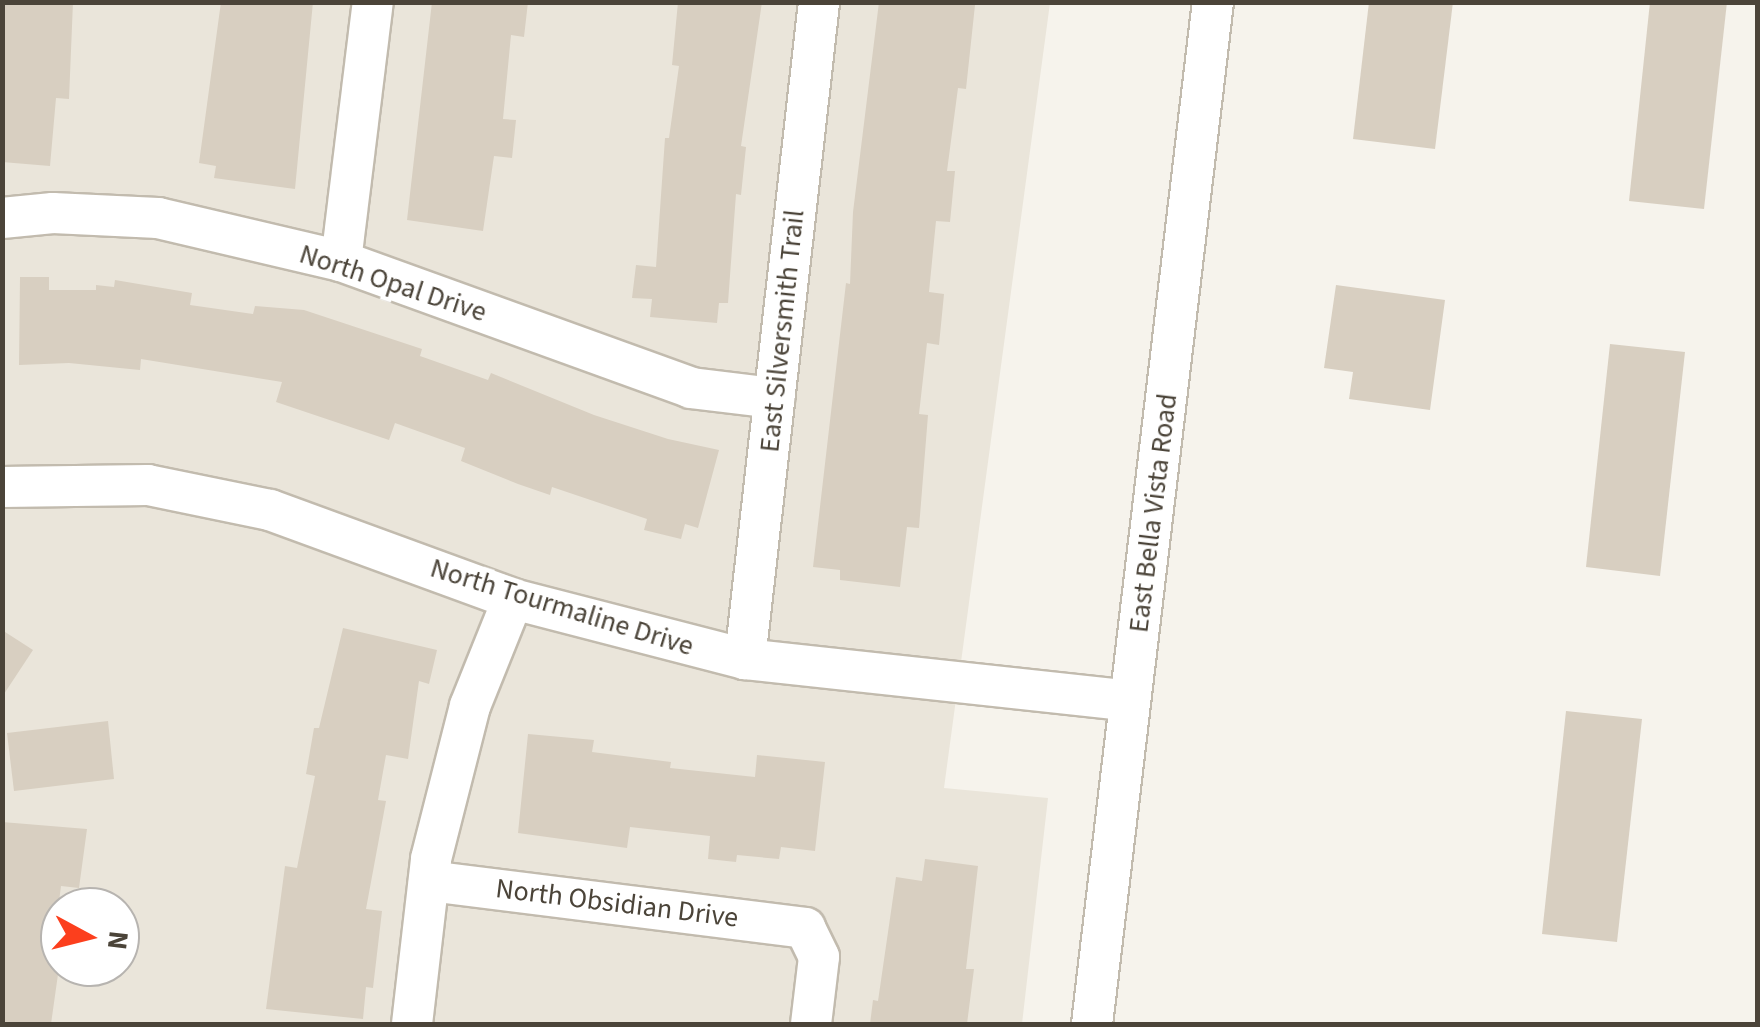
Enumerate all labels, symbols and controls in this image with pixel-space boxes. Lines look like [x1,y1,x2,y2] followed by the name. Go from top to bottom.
[753,208,811,454] street label: East Silversmith Trail
[295,237,491,329] street label: North Opal Drive
[1122,392,1184,634] street label: East Bella Vista Road
[426,551,698,663] street label: North Tourmaline Drive
[494,871,740,935] street label: North Obsidian Drive
[40,887,140,987] north arrow
[97,929,139,952] text: N

